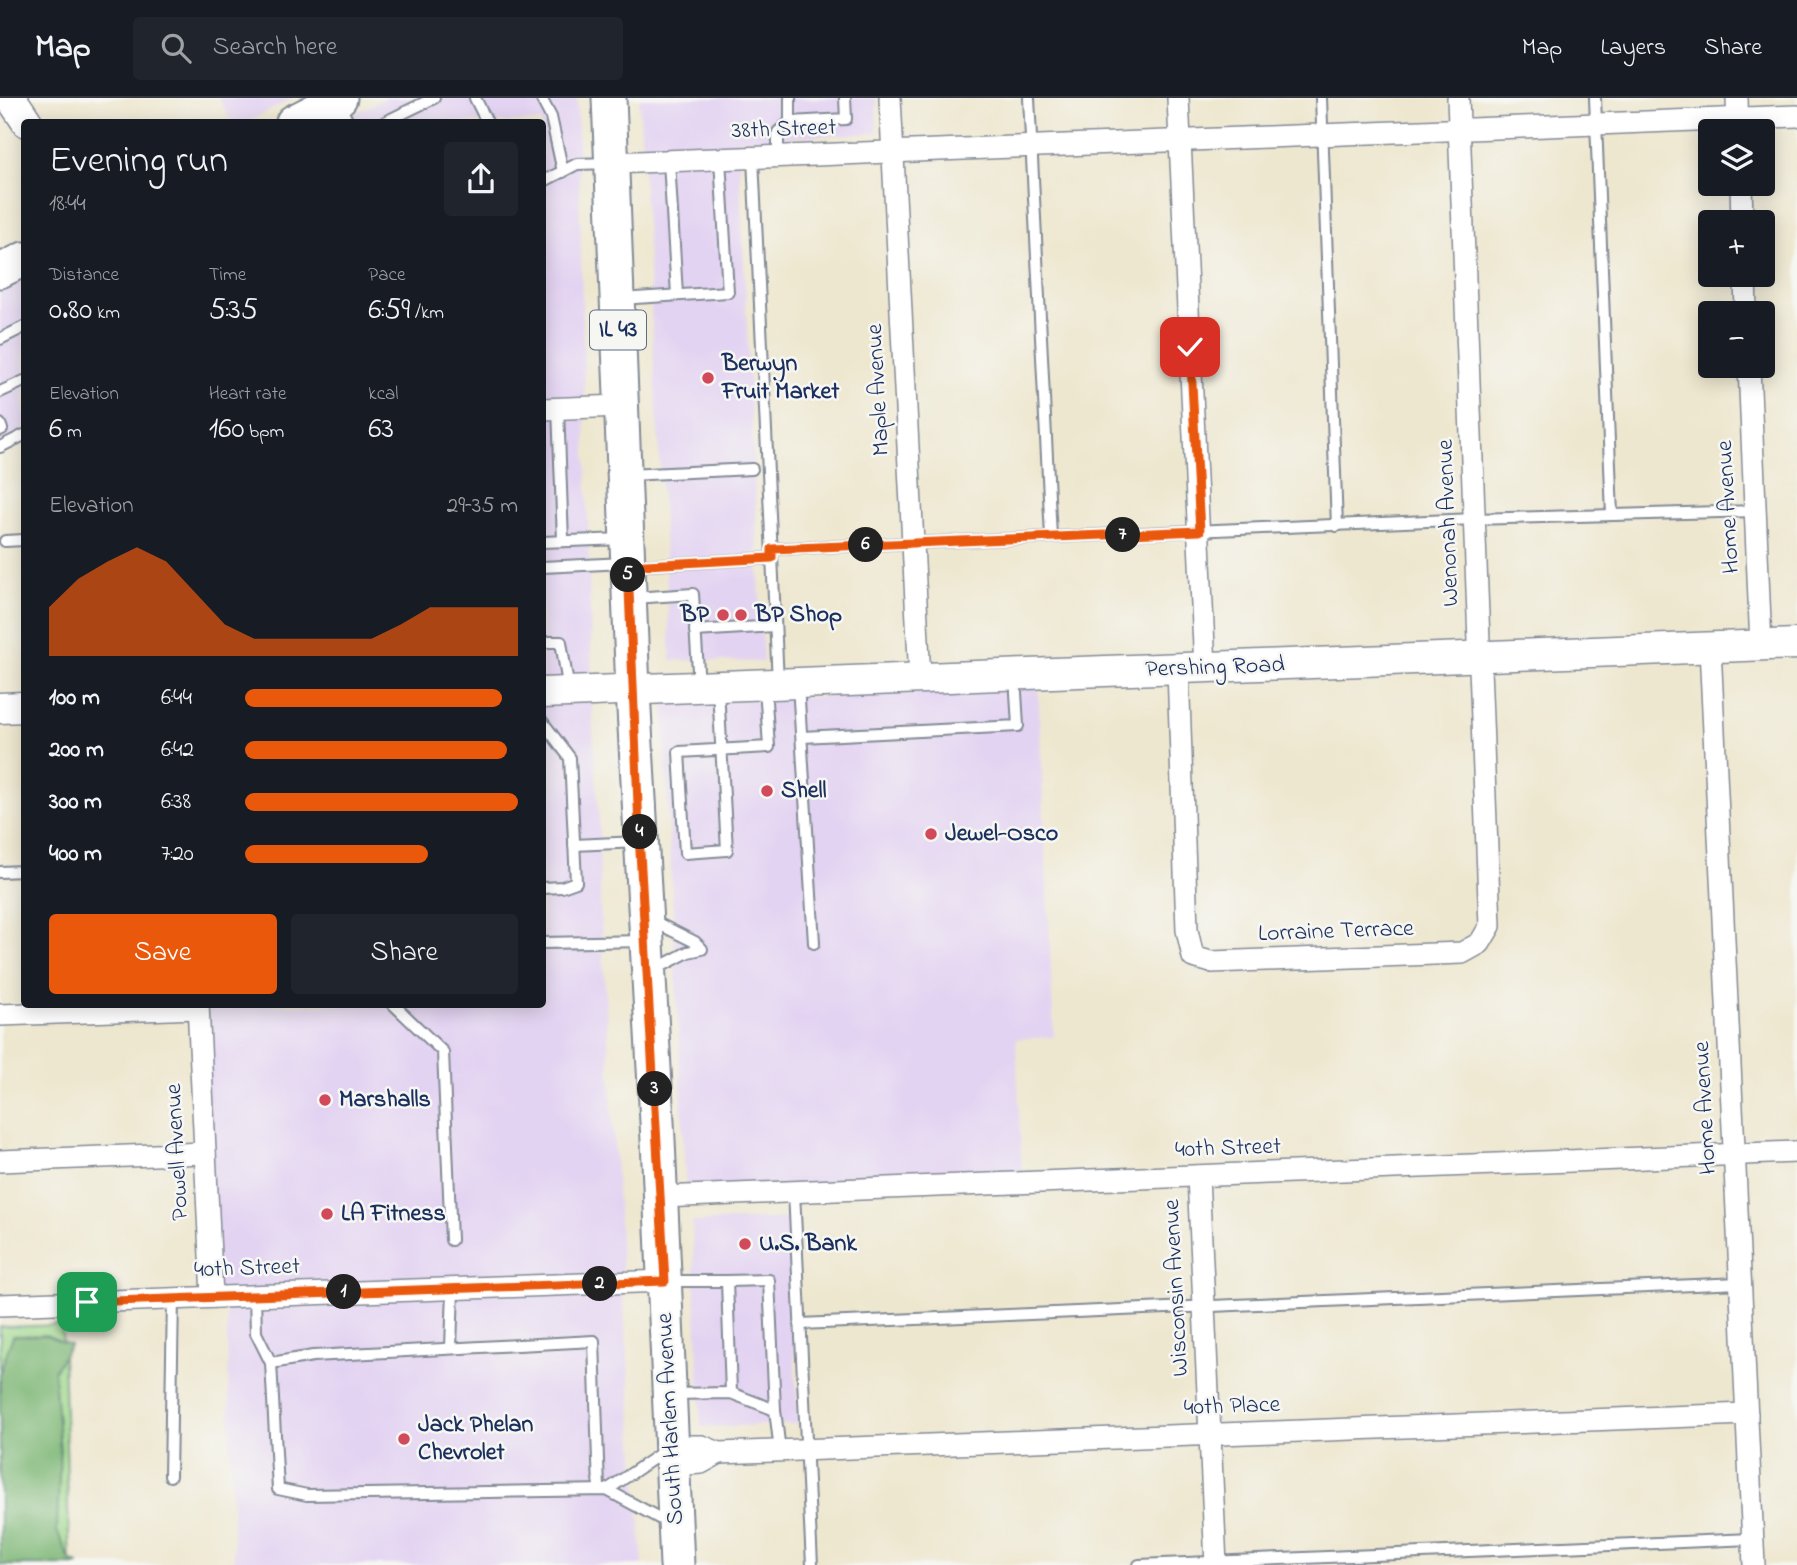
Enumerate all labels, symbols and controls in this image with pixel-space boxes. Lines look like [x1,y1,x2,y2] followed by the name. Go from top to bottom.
[133,17,623,80] search box
[35,24,91,72] text: Map
[157,29,195,67] icon: search
[213,29,337,67] text: Search here
[1522,31,1562,66] text: Map
[1600,31,1666,66] text: Layers
[1704,31,1762,66] text: Share
[731,111,837,149] street label: 38th Street
[1698,119,1775,378] map controls
[1698,119,1775,196] button: layers
[49,134,228,190] text: Evening run
[444,142,518,216] button: share
[49,188,86,221] text: 18:44
[1698,210,1775,287] button: +
[49,262,119,289] text: Distance
[209,262,246,289] text: Time
[368,262,405,289] text: Pace
[49,289,92,333] text: 0.80
[209,289,258,333] text: 5:35
[368,289,410,333] text: 6:59
[92,300,120,327] text: km
[410,300,444,327] text: /km
[1698,301,1775,378] button: −
[590,311,646,350] road number: IL 43
[1160,317,1220,377] pin
[858,323,900,457] street label: Maple Avenue
[1171,328,1209,366] icon: check
[721,347,840,410] place label: Berwyn Fruit Market
[700,370,716,386] marker: Berwyn Fruit Market
[49,381,119,408] text: Elevation
[209,381,287,408] text: Heart rate
[368,381,399,408] text: kcal
[49,408,62,452] text: 6
[209,408,244,452] text: 160
[368,408,394,452] text: 63
[62,419,82,446] text: m
[244,419,284,446] text: bpm
[1429,438,1469,607] street label: Wenonah Avenue
[1708,439,1750,575] street label: Home Avenue
[49,490,134,523] text: Elevation
[447,490,518,523] text: 29–35 m
[1106,518,1140,552] pin: 7
[1119,521,1126,548] text: 7
[848,528,884,562] pin: 6
[861,531,870,558] text: 6
[610,558,646,592] pin: 5
[622,561,633,588] text: 5
[679,598,710,633] place label: BP
[754,598,842,633] place label: BP Shop
[715,607,731,623] marker: BP
[733,607,749,623] marker: BP Shop
[1145,648,1286,688] street label: Pershing Road
[49,682,100,715] text: 100 m
[161,682,192,715] text: 6:44
[49,734,104,767] text: 200 m
[161,734,194,767] text: 6:42
[781,774,827,809] place label: Shell
[759,783,775,799] marker: Shell
[49,786,102,819] text: 300 m
[161,786,191,819] text: 6:38
[622,814,658,850] pin: 4
[945,817,1058,852] place label: Jewel-Osco
[636,818,643,845] text: 4
[923,826,939,842] marker: Jewel-Osco
[49,838,102,871] text: 400 m
[161,838,194,871] text: 7:20
[1258,912,1415,952] street label: Lorraine Terrace
[49,914,277,994] button: Save
[291,914,518,994] button: Share
[1685,1040,1727,1176] street label: Home Avenue
[638,1072,672,1107] pin: 3
[651,1075,658,1102] text: 3
[157,1082,199,1221] street label: Powell Avenue
[339,1083,431,1118] place label: Marshalls
[317,1092,333,1108] marker: Marshalls
[1174,1130,1282,1168] street label: 40th Street
[341,1197,446,1232] place label: LA Fitness
[1155,1198,1199,1378] street label: Wisconsin Avenue
[319,1206,335,1222] marker: LA Fitness
[759,1227,857,1262] place label: U.S. Bank
[737,1236,753,1252] marker: U.S. Bank
[193,1250,301,1288] street label: 40th Street
[582,1266,618,1302] pin: 2
[595,1270,604,1297] text: 2
[57,1272,117,1332] pin
[326,1274,362,1310] pin: 1
[340,1278,347,1305] text: 1
[68,1283,106,1321] icon: arrive
[648,1312,694,1526] street label: South Harlem Avenue
[1183,1388,1281,1426] street label: 40th Place
[418,1408,533,1471] place label: Jack Phelan Chevrolet
[396,1431,412,1447] marker: Jack Phelan Chevrolet

